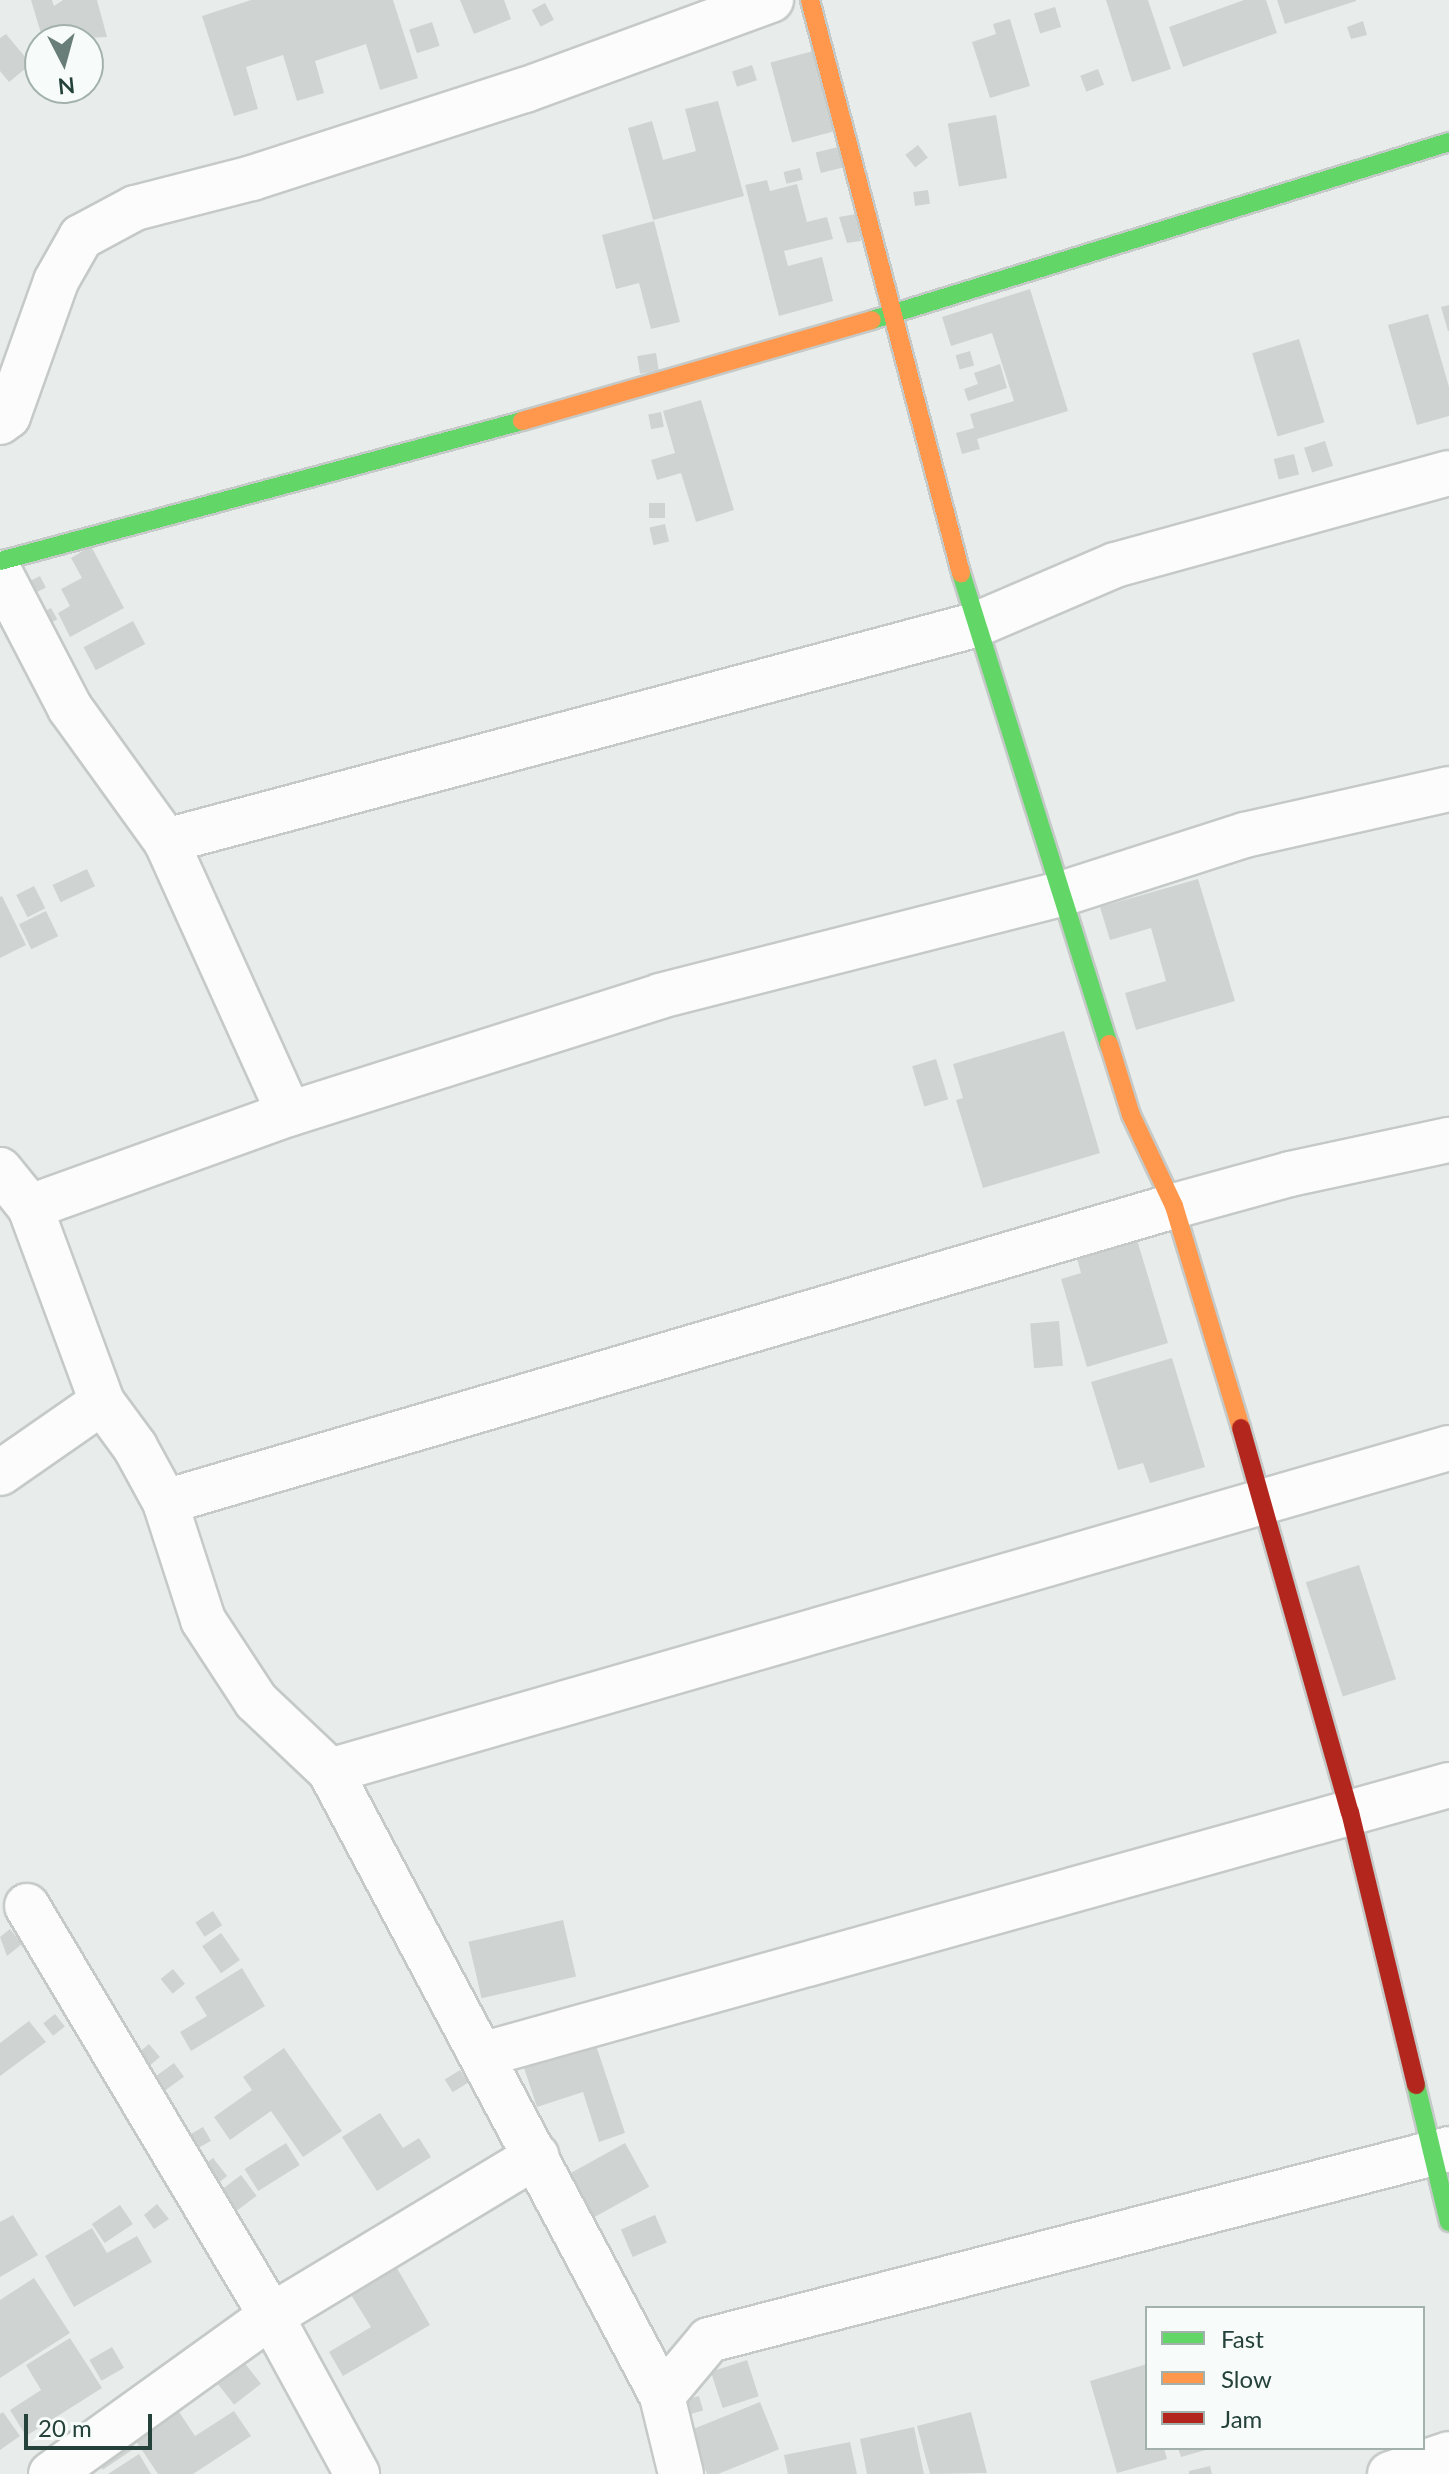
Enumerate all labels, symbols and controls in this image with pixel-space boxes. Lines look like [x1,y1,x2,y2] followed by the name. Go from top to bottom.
[24,24,104,104] north arrow
[57,72,76,101] text: N
[1145,2306,1425,2450] legend
[1221,2324,1264,2353] text: Fast
[1221,2364,1272,2393] text: Slow
[28,2398,156,2448] scale bar
[1221,2404,1262,2433] text: Jam
[38,2413,92,2442] text: 20 m

